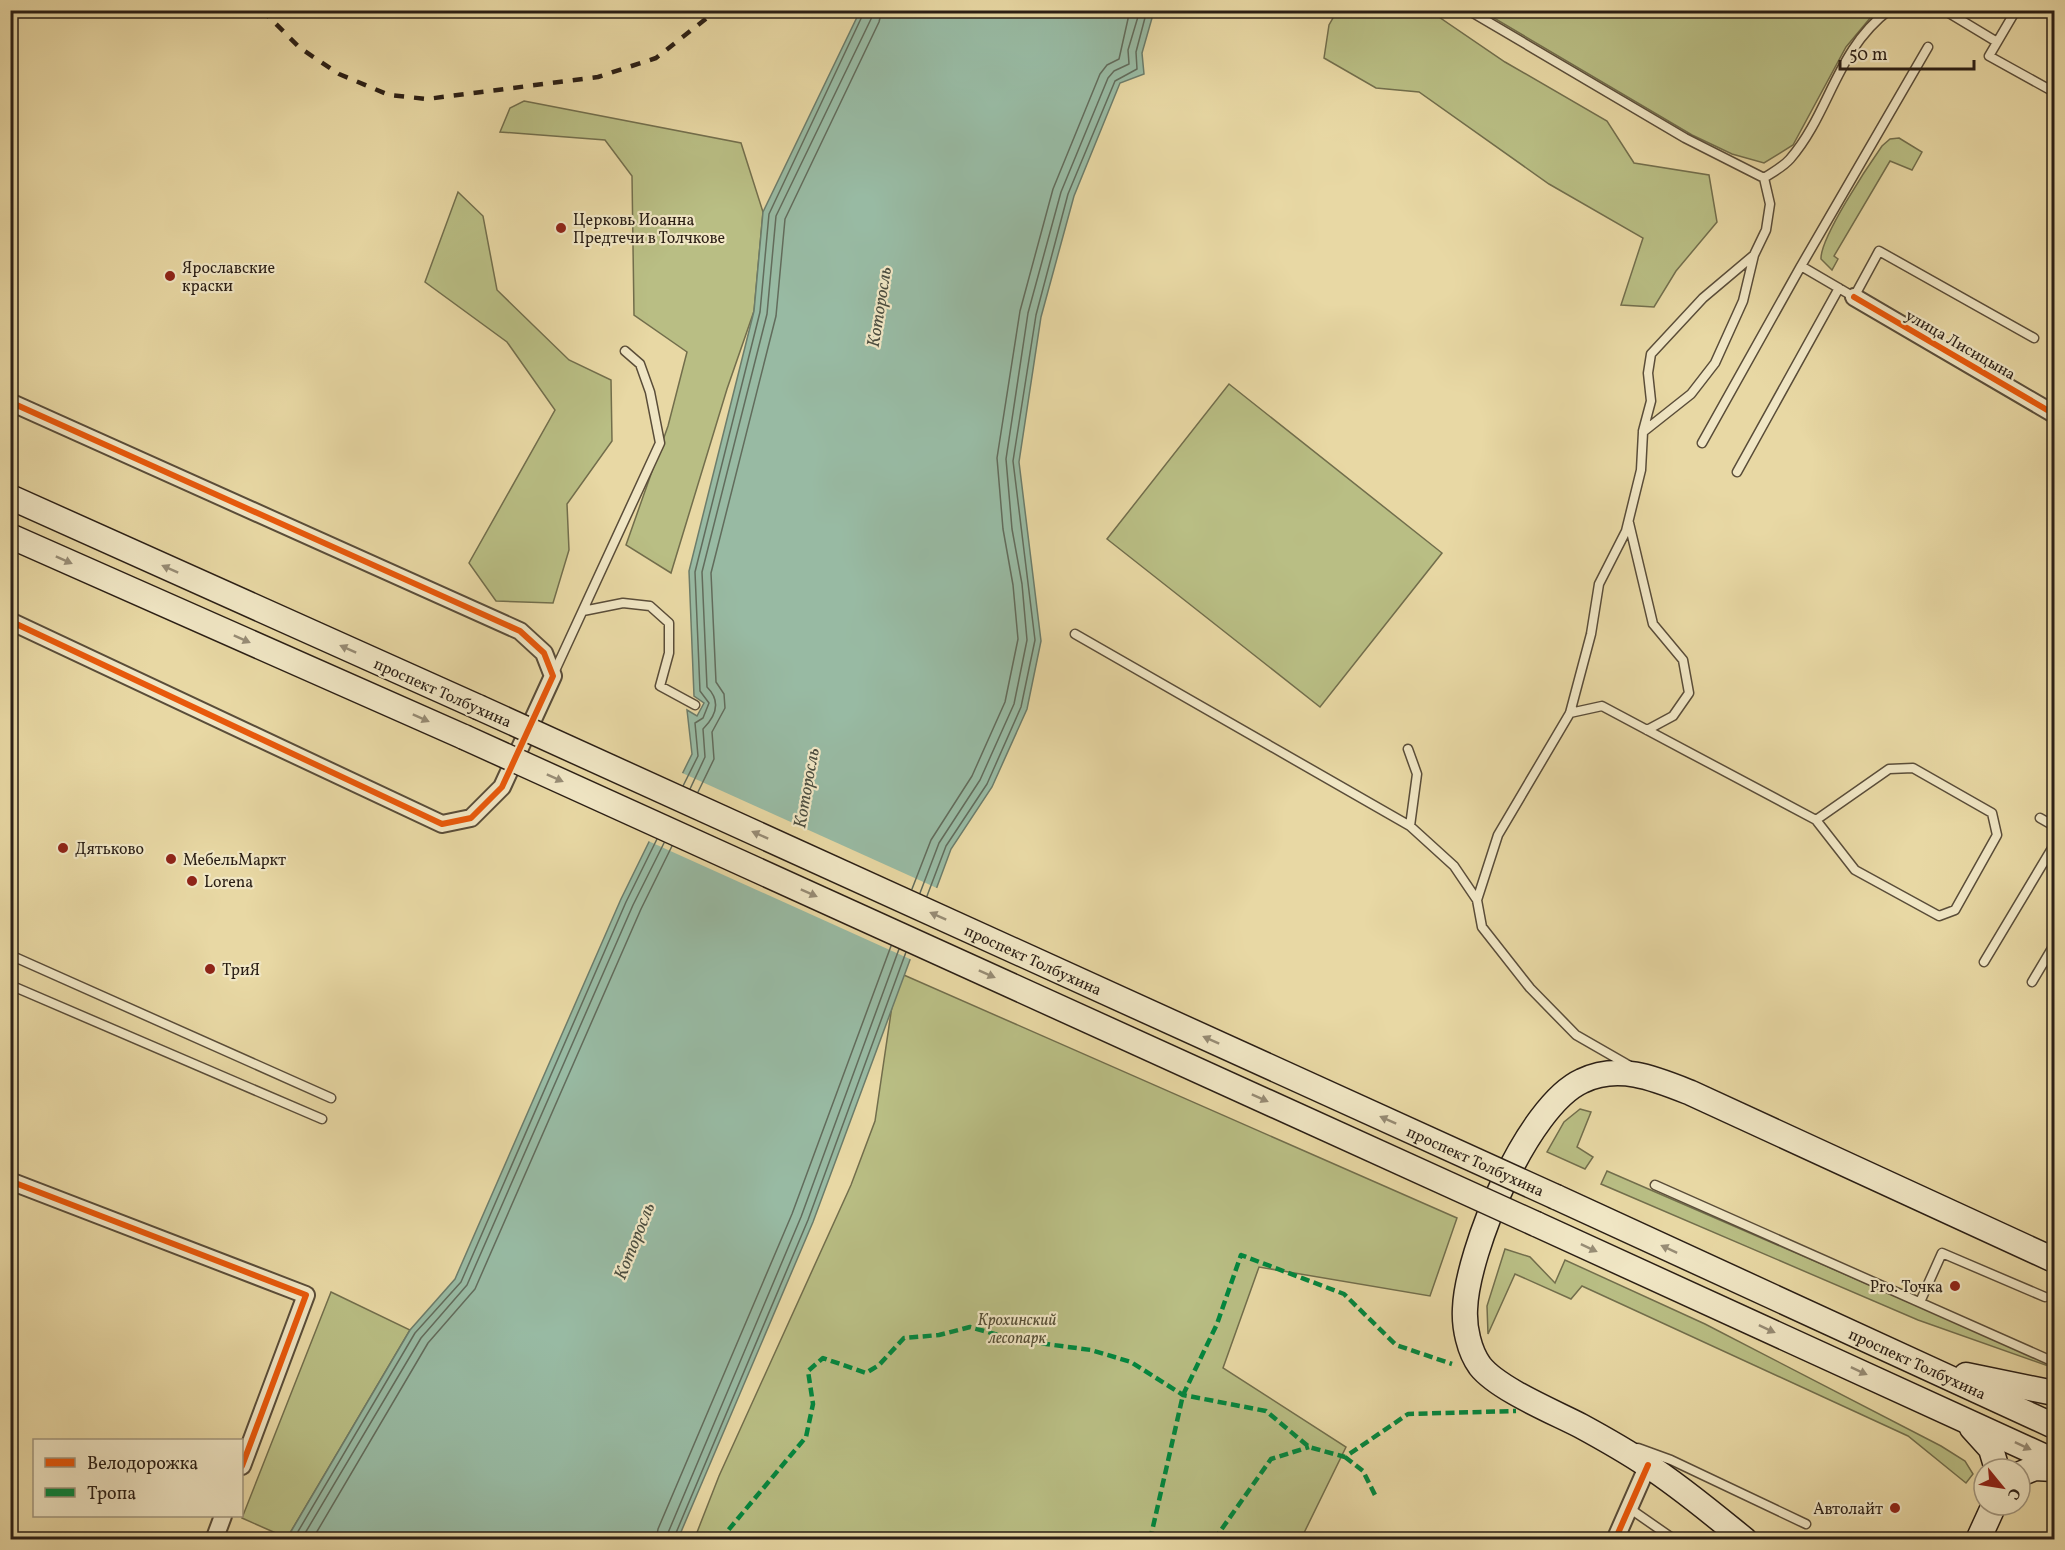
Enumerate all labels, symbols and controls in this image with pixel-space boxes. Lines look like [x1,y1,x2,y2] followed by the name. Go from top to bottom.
[1840,33,1974,71] scale bar
[1849,43,1888,68] text: 50 m
[573,210,725,250] place label: Церковь Иоанна Предтечи в Толчкове
[554,221,568,235] marker: Церковь Иоанна Предтечи в Толчкове
[182,258,275,298] place label: Ярославские краски
[862,265,899,349] water label: Которосль
[163,269,177,283] marker: Ярославские краски
[1901,305,2019,386] street label: улица Лисицына
[55,556,73,565] one-way arrow
[161,564,179,574] one-way arrow
[234,634,252,644] one-way arrow
[340,644,357,653] one-way arrow
[370,654,515,734] street label: проспект Толбухина
[412,713,429,722] one-way arrow
[788,746,827,830] water label: Которосль
[546,774,564,783] one-way arrow
[751,830,769,840] one-way arrow
[75,839,144,861] place label: Дятьково
[56,841,70,855] marker: Дятьково
[183,850,286,872] place label: МебельМаркт
[164,852,178,866] marker: МебельМаркт
[204,872,253,894] place label: Lorena
[185,874,199,888] marker: Lorena
[800,889,818,899] one-way arrow
[929,911,946,920] one-way arrow
[960,920,1105,1002] street label: проспект Толбухина
[222,960,260,982] place label: ТриЯ
[203,962,217,976] marker: ТриЯ
[978,970,995,979] one-way arrow
[1202,1035,1219,1044] one-way arrow
[1251,1094,1268,1103] one-way arrow
[1380,1116,1397,1125] one-way arrow
[1403,1122,1547,1203] street label: проспект Толбухина
[609,1199,662,1284] water label: Которосль
[1581,1243,1599,1253] one-way arrow
[1660,1244,1677,1253] one-way arrow
[1870,1277,1943,1299] place label: Pro. Точка
[1948,1279,1962,1293] marker: Pro. Точка
[978,1310,1056,1350] park label: Крохинский лесопарк
[1758,1324,1776,1334] one-way arrow
[1845,1324,1989,1406] street label: проспект Толбухина
[1851,1367,1868,1376] one-way arrow
[33,1439,243,1517] legend
[2014,1442,2031,1451] one-way arrow
[87,1452,198,1477] text: Велодорожка
[1972,1457,2032,1517] north arrow
[87,1482,136,1507] text: Тропа
[2001,1484,2025,1503] text: С
[1813,1499,1883,1521] place label: Автолайт
[1888,1501,1902,1515] marker: Автолайт

